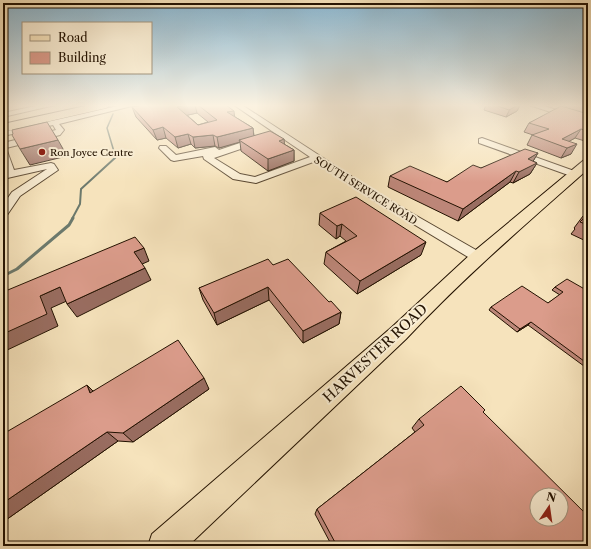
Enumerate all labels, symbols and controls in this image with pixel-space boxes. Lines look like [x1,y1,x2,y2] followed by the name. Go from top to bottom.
[22,22,152,74] legend
[58,30,88,45] text: Road
[58,50,106,65] text: Building
[50,146,134,159] place label: Ron Joyce Centre
[37,147,47,157] marker: Ron Joyce Centre
[312,153,420,228] street label: SOUTH SERVICE ROAD
[319,300,431,406] street label: HARVESTER ROAD
[529,487,569,527] north arrow
[545,489,558,505] text: N

